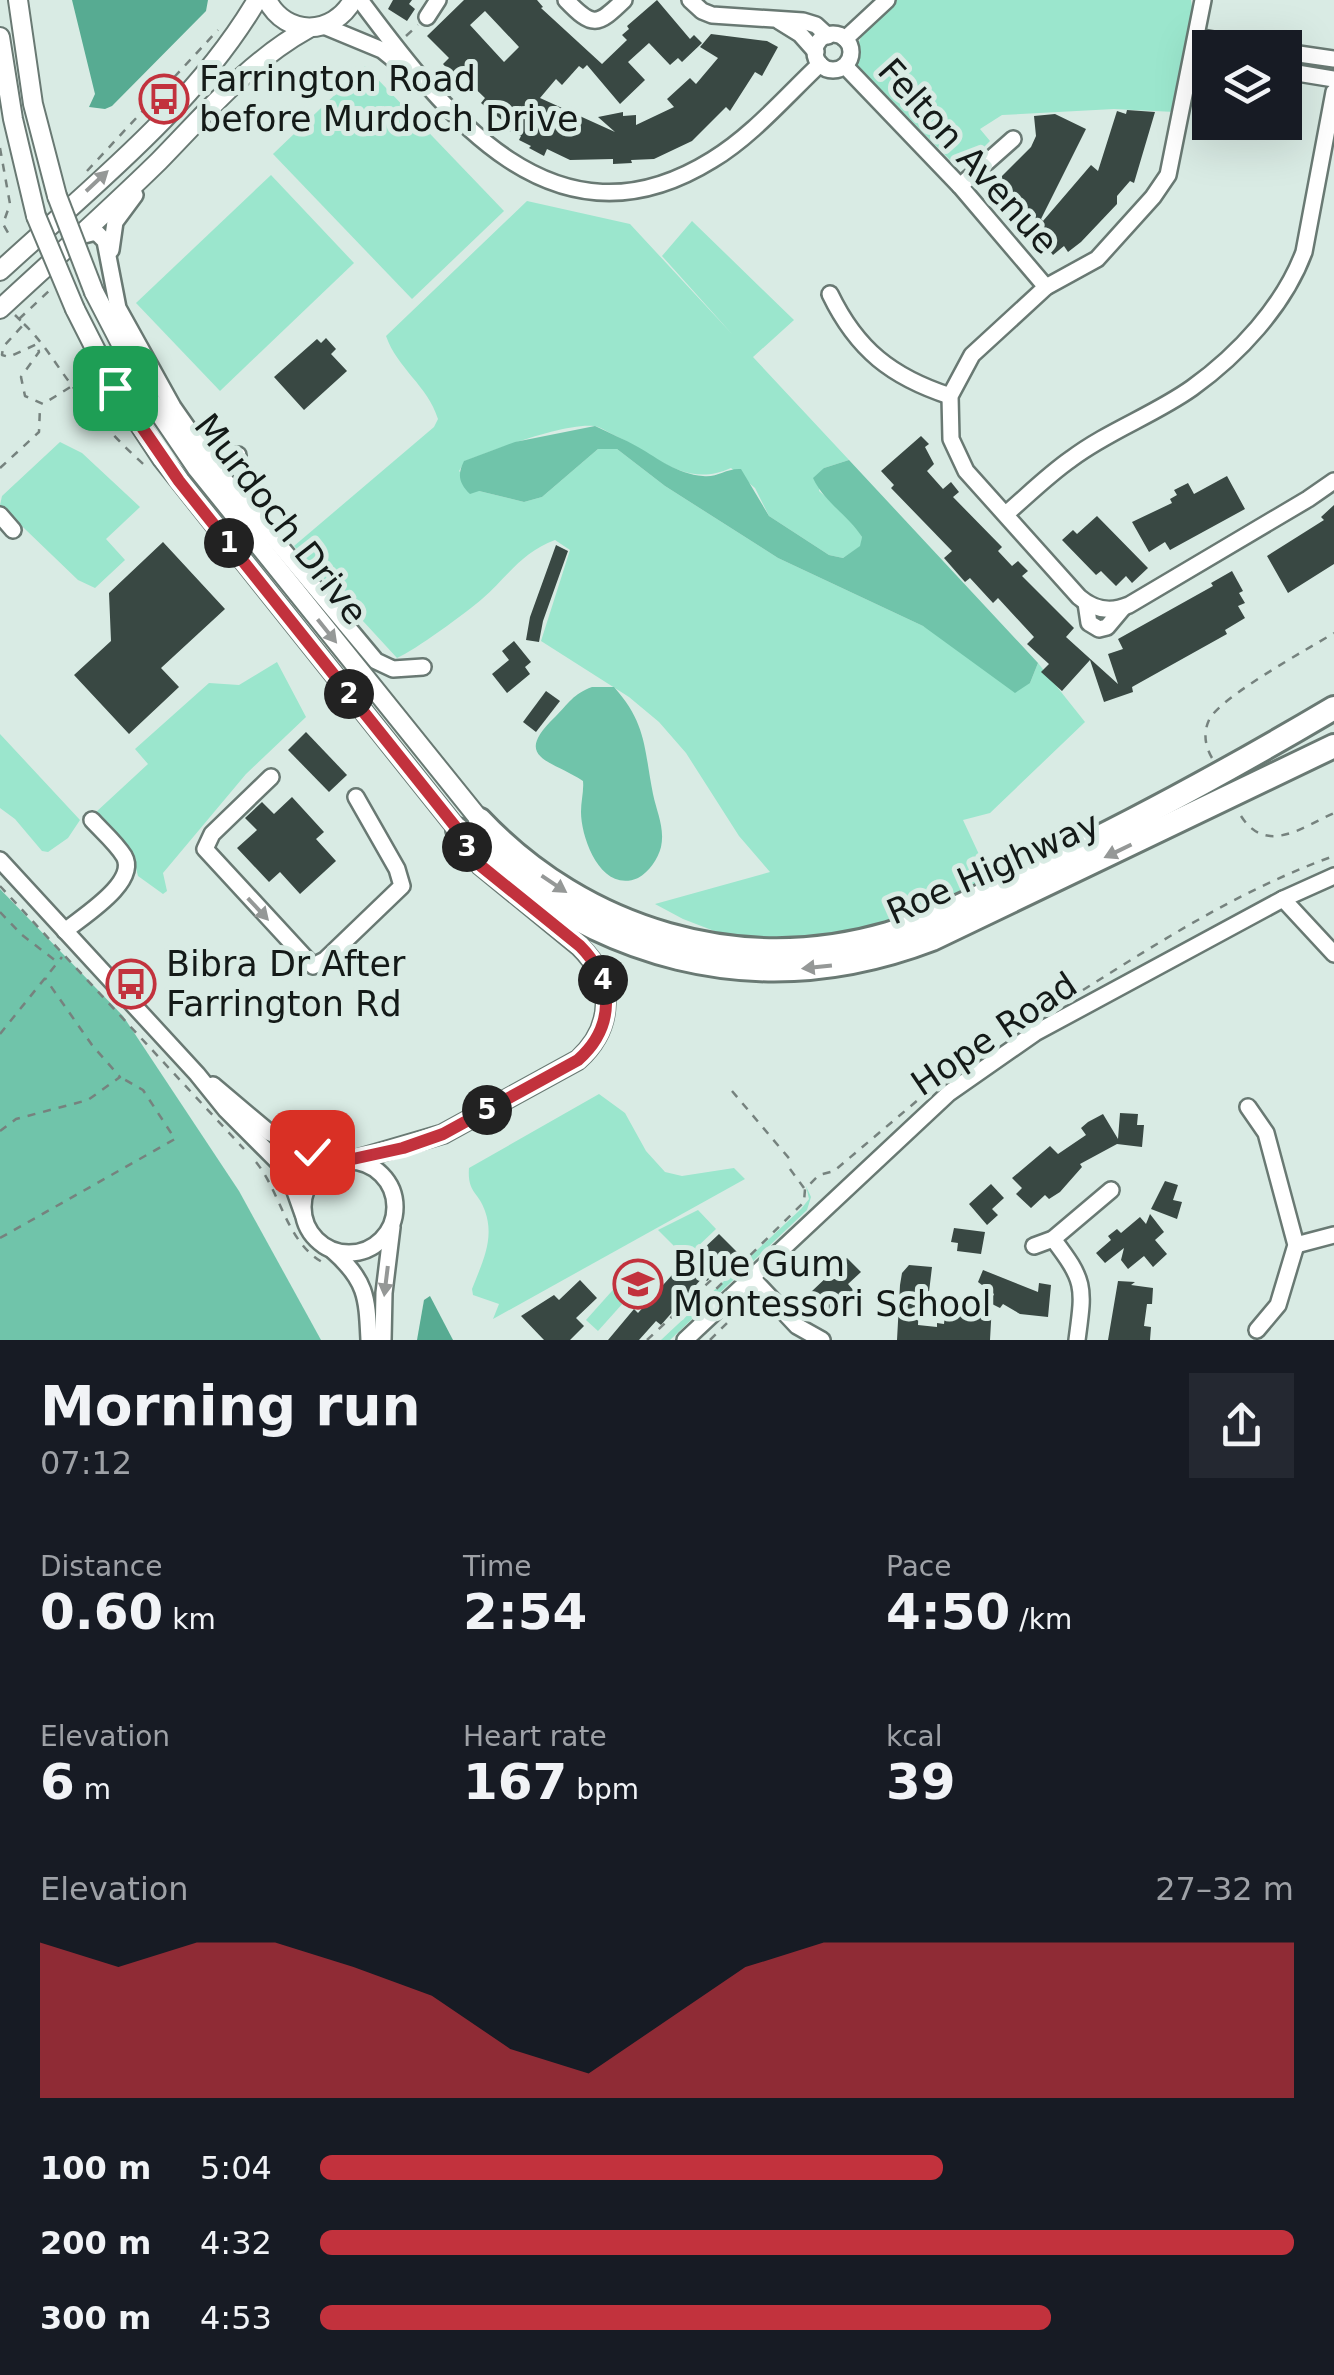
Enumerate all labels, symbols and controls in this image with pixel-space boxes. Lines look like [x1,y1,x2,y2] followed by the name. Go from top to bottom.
[1192,30,1302,140] map controls
[1192,30,1302,140] button: layers
[870,50,1066,262] street label: Felton Avenue
[199,59,578,139] place label: Farrington Road before Murdoch Drive
[138,73,190,125] bus stop icon: Farrington Road before Murdoch Drive
[85,170,109,193] one-way arrow
[73,346,158,431] pin
[88,361,143,416] icon: arrive
[187,406,375,632] street label: Murdoch Drive
[204,518,254,568] pin: 1
[219,526,239,559] text: 1
[316,618,337,643] one-way arrow
[324,669,374,719] pin: 2
[339,677,359,710] text: 2
[881,803,1105,933] street label: Roe Highway
[442,822,492,872] pin: 3
[457,830,477,863] text: 3
[1103,842,1132,859] one-way arrow
[540,874,567,892] one-way arrow
[246,896,269,920] one-way arrow
[166,944,406,1024] place label: Bibra Dr After Farrington Rd
[578,955,628,1005] pin: 4
[105,958,157,1010] bus stop icon: Bibra Dr After Farrington Rd
[800,959,832,975] one-way arrow
[593,963,613,996] text: 4
[904,964,1084,1104] street label: Hope Road
[462,1085,512,1135] pin: 5
[477,1093,497,1126] text: 5
[270,1110,355,1195] pin
[285,1125,340,1180] icon: check
[673,1244,991,1324] place label: Blue Gum Montessori School
[612,1258,664,1310] school or university icon: Blue Gum Montessori School
[378,1266,394,1298] one-way arrow
[1189,1373,1294,1478] button: share
[40,1374,421,1438] text: Morning run
[40,1444,132,1482] text: 07:12
[40,1550,162,1583] text: Distance
[463,1550,532,1583] text: Time
[886,1550,951,1583] text: Pace
[40,1583,163,1641] text: 0.60
[463,1583,587,1641] text: 2:54
[886,1583,1010,1641] text: 4:50
[163,1603,216,1636] text: km
[1010,1603,1072,1636] text: /km
[40,1720,170,1753] text: Elevation
[463,1720,607,1753] text: Heart rate
[886,1720,943,1753] text: kcal
[40,1753,75,1811] text: 6
[463,1753,567,1811] text: 167
[886,1753,956,1811] text: 39
[75,1773,111,1806] text: m
[567,1773,639,1806] text: bpm
[40,1870,189,1908] text: Elevation
[1155,1870,1294,1908] text: 27–32 m
[40,2149,151,2187] text: 100 m
[200,2149,272,2187] text: 5:04
[40,2224,151,2262] text: 200 m
[200,2224,272,2262] text: 4:32
[40,2299,151,2337] text: 300 m
[200,2299,272,2337] text: 4:53

